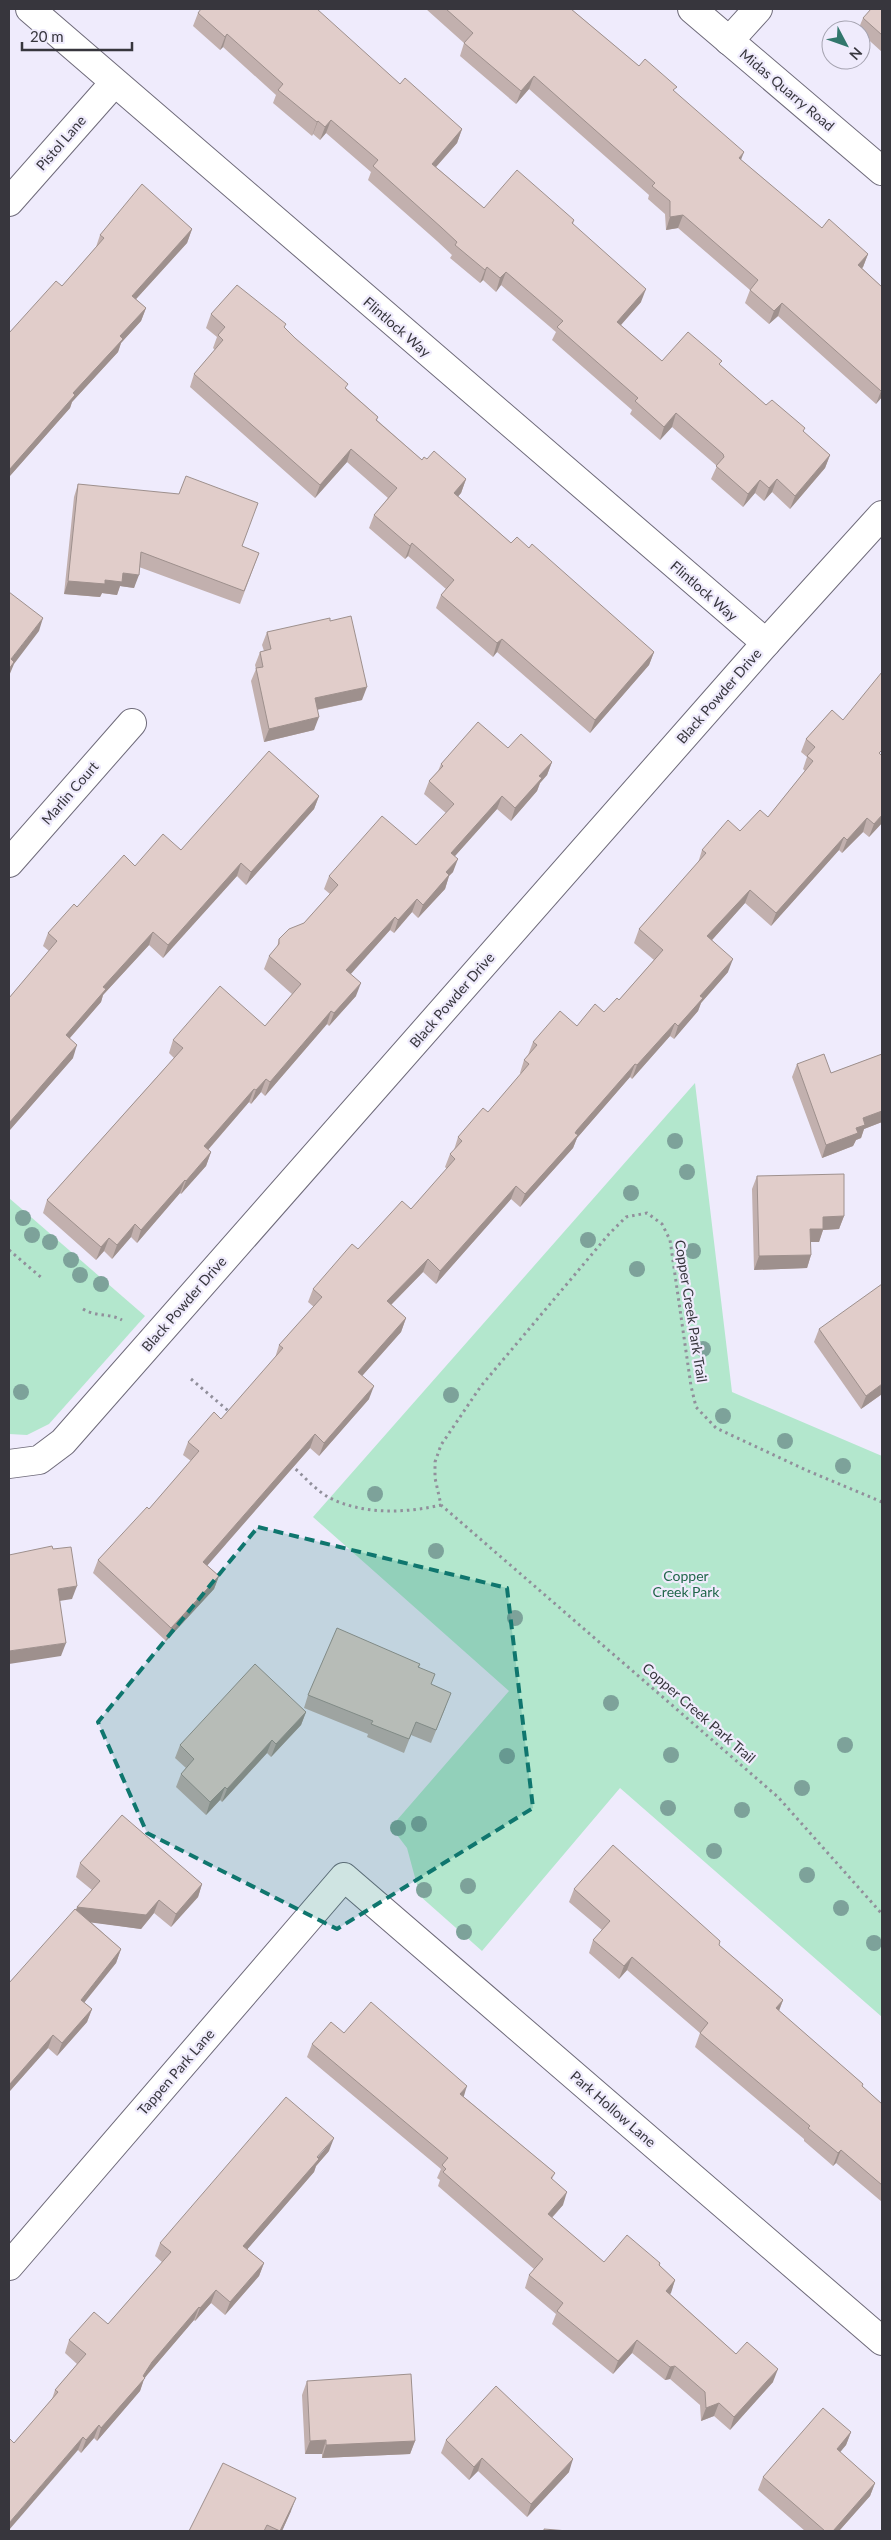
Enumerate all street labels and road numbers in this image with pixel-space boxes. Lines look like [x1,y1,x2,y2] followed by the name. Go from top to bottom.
[737,45,838,134] street label: Midas Quarry Road
[32,112,89,174] street label: Pistol Lane
[360,293,435,361] street label: Flintlock Way
[667,557,742,625] street label: Flintlock Way
[673,645,765,747] street label: Black Powder Drive
[38,758,102,828] street label: Marlin Court
[406,949,498,1051] street label: Black Powder Drive
[672,1238,711,1383] street label: Copper Creek Park Trail
[138,1253,230,1355] street label: Black Powder Drive
[639,1659,759,1766] street label: Copper Creek Park Trail
[134,2025,218,2118] street label: Tappen Park Lane
[567,2067,659,2150] street label: Park Hollow Lane

